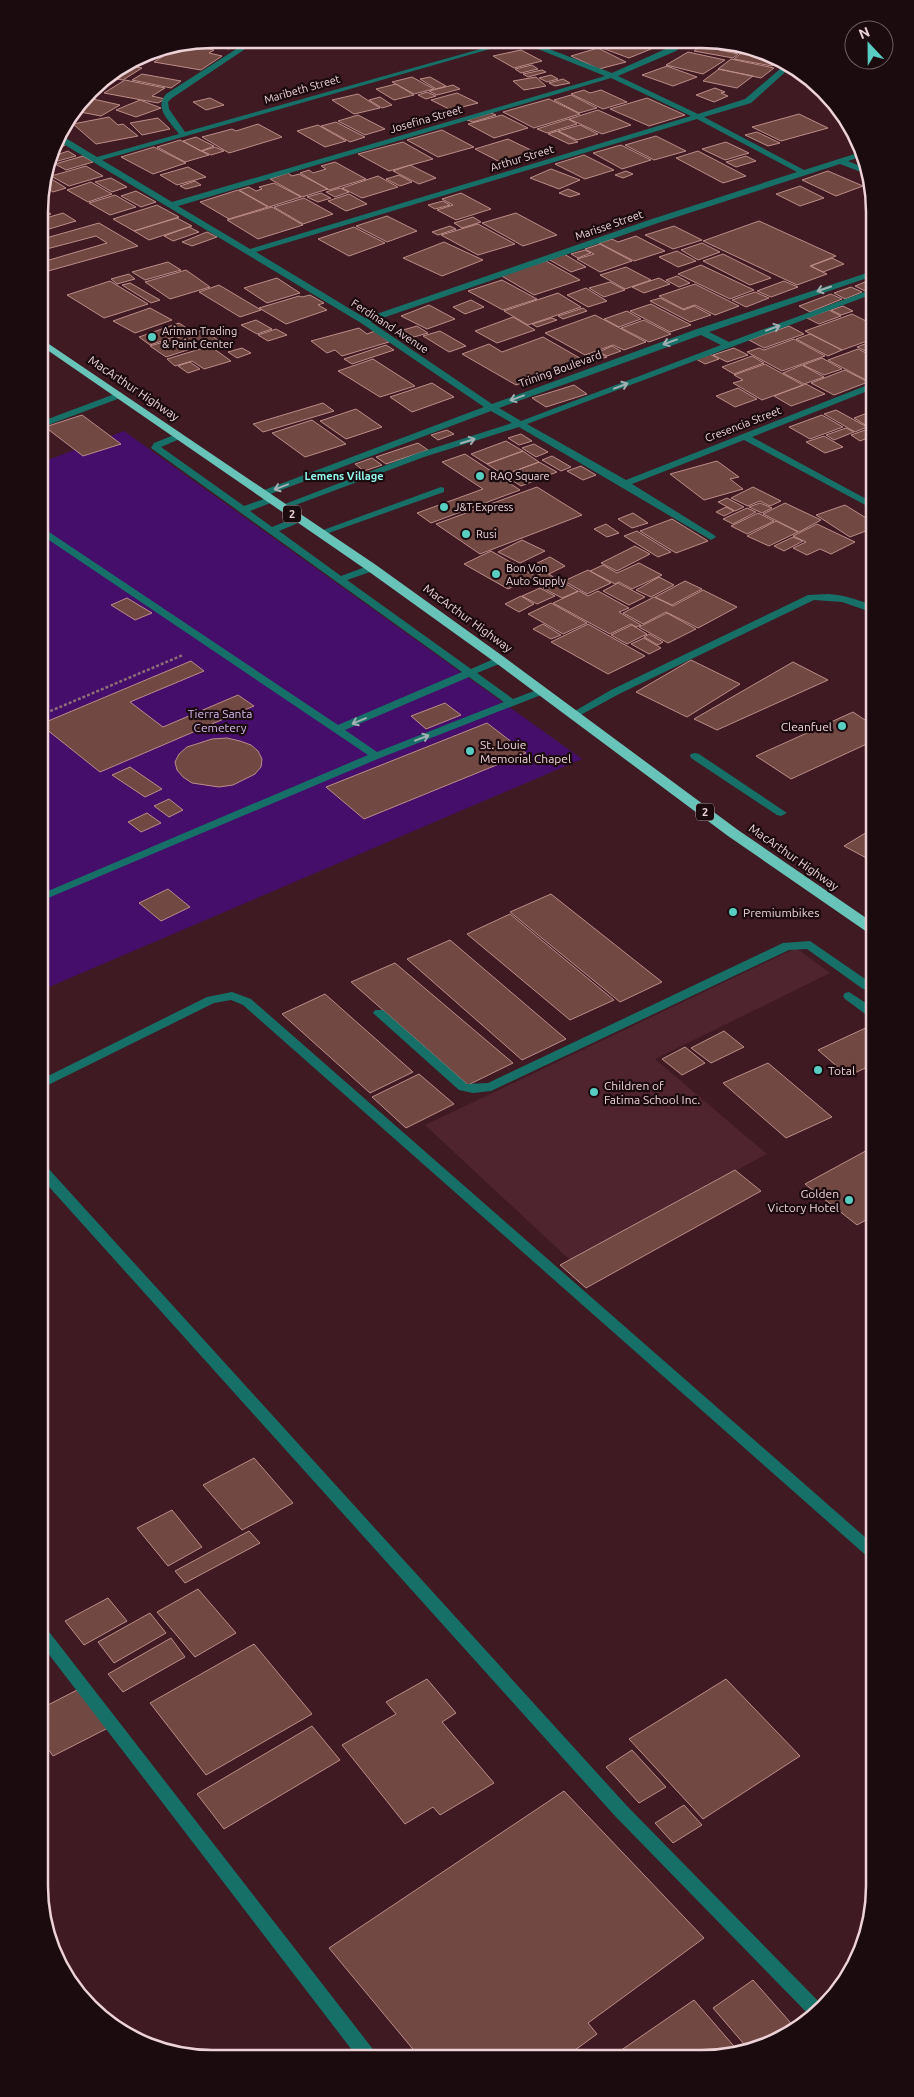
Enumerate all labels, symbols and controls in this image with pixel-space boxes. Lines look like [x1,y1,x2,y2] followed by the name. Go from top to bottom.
[844,20,894,70] north arrow
[856,24,872,42] text: N
[263,72,342,106] street label: Maribeth Street
[388,103,464,135] street label: Josefina Street
[489,142,556,173] street label: Arthur Street
[574,208,645,242] street label: Marisse Street
[816,285,832,295] one-way arrow
[349,297,431,355] street label: Ferdinand Avenue
[765,323,780,332] one-way arrow
[162,325,237,350] place label: Ariman Trading & Paint Center
[146,331,158,343] marker: Ariman Trading & Paint Center
[663,338,678,347] one-way arrow
[517,348,603,390] street label: Trining Boulevard
[86,353,182,423] street label: MacArthur Highway
[613,381,628,391] one-way arrow
[510,394,525,403] one-way arrow
[703,404,783,444] street label: Cresencia Street
[459,435,475,445] one-way arrow
[304,470,384,482] district label: Lemens Village
[474,470,486,482] marker: RAQ Square
[490,470,550,482] place label: RAQ Square
[274,483,289,492] one-way arrow
[438,501,450,513] marker: J&T Express
[454,501,514,513] place label: J&T Express
[283,506,301,522] road number: 2
[460,528,472,540] marker: Rusi
[476,528,497,540] place label: Rusi
[506,562,566,587] place label: Bon Von Auto Supply
[490,568,502,580] marker: Bon Von Auto Supply
[421,581,515,655] street label: MacArthur Highway
[188,707,252,734] park label: Tierra Santa Cemetery
[352,716,367,726] one-way arrow
[781,720,832,733] place label: Cleanfuel
[836,720,848,732] marker: Cleanfuel
[414,733,429,742] one-way arrow
[480,738,571,765] place label: St. Louie Memorial Chapel
[464,745,476,757] marker: St. Louie Memorial Chapel
[696,804,714,820] road number: 2
[747,821,842,893] street label: MacArthur Highway
[727,906,739,918] marker: Premiumbikes
[743,906,819,919] place label: Premiumbikes
[812,1064,824,1076] marker: Total
[828,1064,855,1077] place label: Total
[604,1079,700,1106] place label: Children of Fatima School Inc.
[588,1086,600,1098] marker: Children of Fatima School Inc.
[768,1187,839,1214] place label: Golden Victory Hotel
[843,1194,855,1206] marker: Golden Victory Hotel

